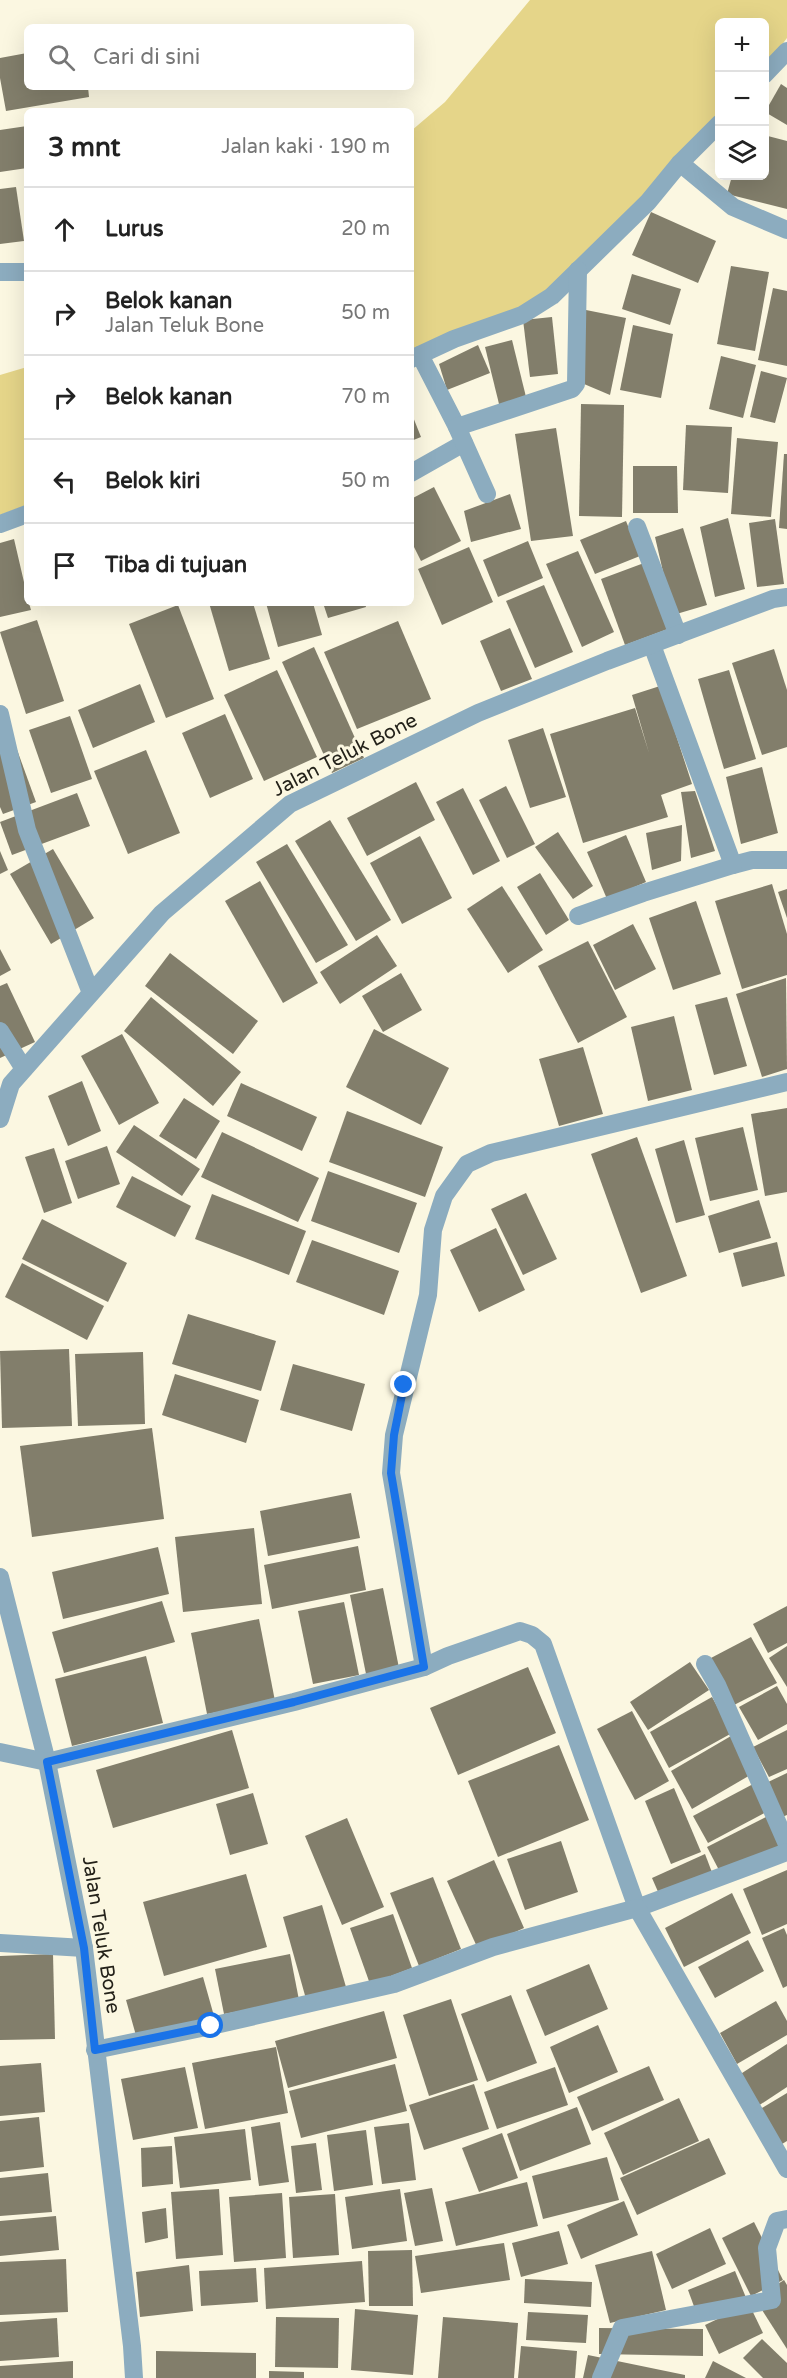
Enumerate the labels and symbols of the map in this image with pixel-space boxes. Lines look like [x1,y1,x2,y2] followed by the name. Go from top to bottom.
[269,708,421,802] street label: Jalan Teluk Bone
[390,1371,416,1397] route end
[77,1855,125,2015] street label: Jalan Teluk Bone
[197,2012,223,2038] route start

